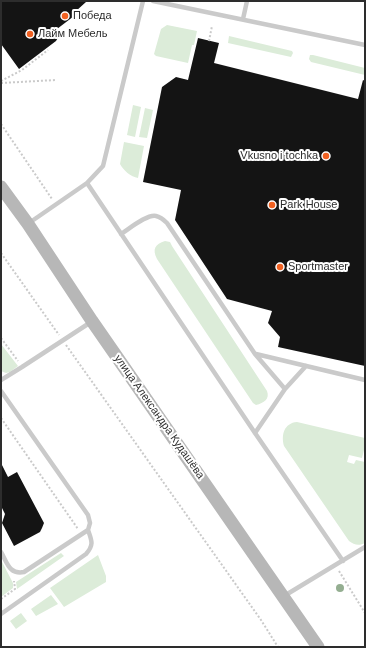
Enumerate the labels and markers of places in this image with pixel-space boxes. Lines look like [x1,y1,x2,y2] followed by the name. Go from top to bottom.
[73,9,112,23] place label: Победа
[60,11,70,21] marker: Победа
[38,27,107,41] place label: Лайм Мебель
[25,29,35,39] marker: Лайм Мебель
[240,149,318,163] place label: Vkusno i tochka
[321,151,331,161] marker: Vkusno i tochka
[280,198,337,212] place label: Park House
[267,200,277,210] marker: Park House
[288,260,348,274] place label: Sportmaster
[275,262,285,272] marker: Sportmaster

